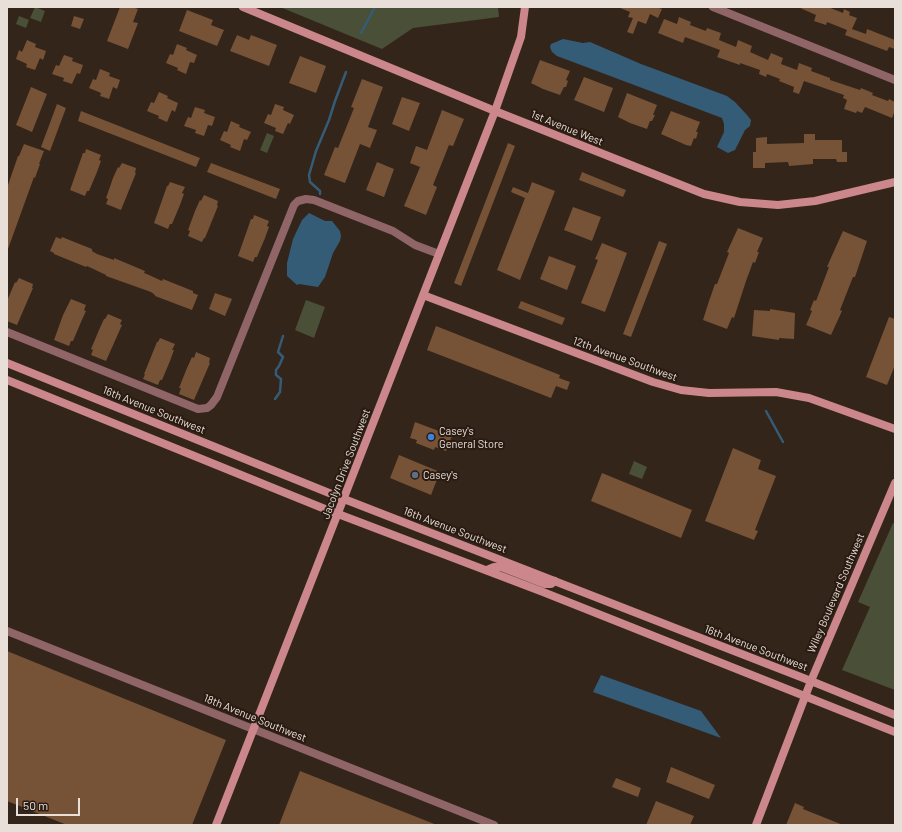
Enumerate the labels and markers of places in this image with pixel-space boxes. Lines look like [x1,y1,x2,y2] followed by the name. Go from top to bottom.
[439,424,504,450] place label: Casey's General Store
[426,432,436,442] marker: Casey's General Store
[423,468,458,482] place label: Casey's
[410,470,420,480] marker: Casey's

